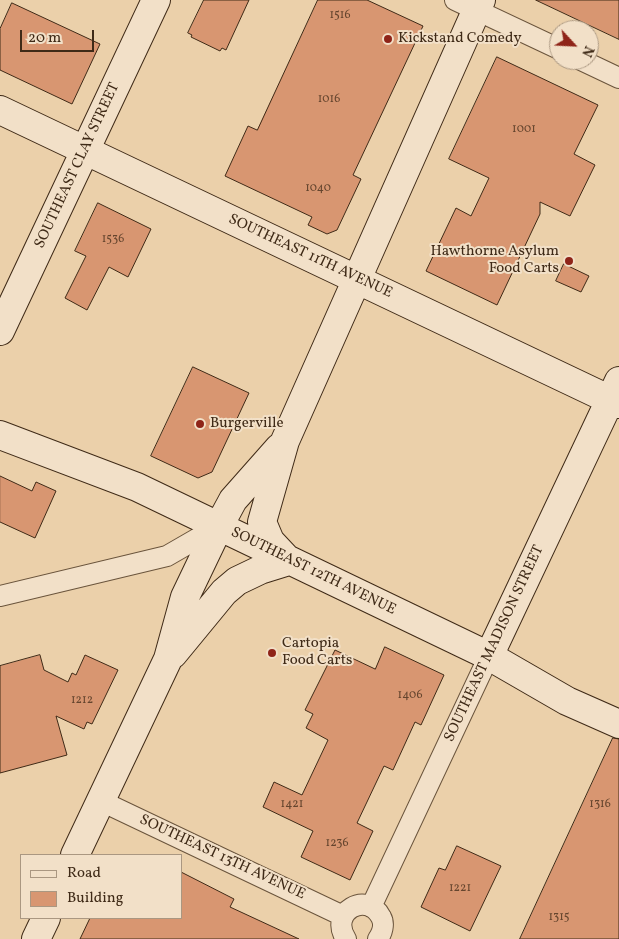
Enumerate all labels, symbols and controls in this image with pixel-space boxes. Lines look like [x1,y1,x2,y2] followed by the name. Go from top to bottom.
[329,9,351,23] house number: 1516
[22,20,96,52] scale bar
[549,20,599,70] north arrow
[28,28,61,49] text: 20 m
[398,30,521,48] place label: Kickstand Comedy
[382,33,394,45] marker: Kickstand Comedy
[576,42,598,60] text: N
[32,80,124,252] street label: SOUTHEAST CLAY STREET
[318,93,340,107] house number: 1016
[512,123,536,137] house number: 1001
[305,182,331,196] house number: 1040
[225,211,395,303] street label: SOUTHEAST 11TH AVENUE
[102,233,124,247] house number: 1536
[431,243,559,278] place label: Hawthorne Asylum Food Carts
[563,255,575,267] marker: Hawthorne Asylum Food Carts
[210,415,284,433] place label: Burgerville
[194,418,206,430] marker: Burgerville
[228,524,398,620] street label: SOUTHEAST 12TH AVENUE
[441,543,549,745] street label: SOUTHEAST MADISON STREET
[282,635,352,670] place label: Cartopia Food Carts
[266,647,278,659] marker: Cartopia Food Carts
[397,689,423,703] house number: 1406
[71,694,93,708] house number: 1212
[281,798,303,812] house number: 1421
[589,798,611,812] house number: 1316
[136,812,308,904] street label: SOUTHEAST 13TH AVENUE
[326,837,348,851] house number: 1236
[20,854,182,919] legend
[67,863,101,884] text: Road
[449,882,471,896] house number: 1221
[67,888,123,909] text: Building
[548,911,570,925] house number: 1315

